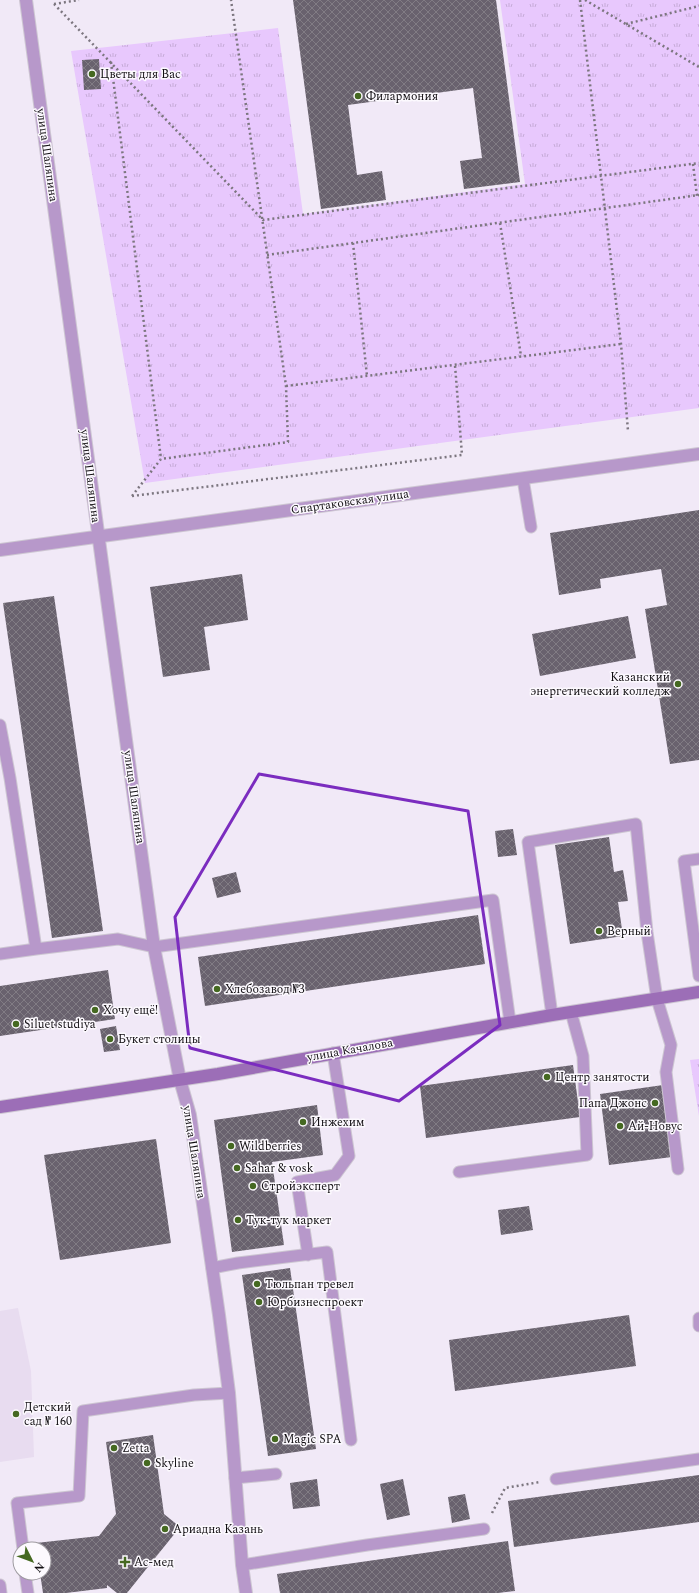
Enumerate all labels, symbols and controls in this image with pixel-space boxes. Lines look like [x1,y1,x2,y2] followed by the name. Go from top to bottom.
[100,65,181,84] place label: Цветы для Вас
[87,69,97,79] marker: Цветы для Вас
[366,87,438,106] place label: Филармония
[353,91,363,101] marker: Филармония
[31,106,63,203] street label: улица Шаляпина
[75,427,105,524] street label: улица Шаляпина
[290,484,410,520] street label: Спартаковская улица
[530,668,671,701] place label: Казанский энергетический колледж
[673,679,683,689] marker: Казанский энергетический колледж
[118,748,150,845] street label: улица Шаляпина
[607,922,651,941] place label: Верный
[594,926,604,936] marker: Верный
[225,980,305,999] place label: Хлебозавод №3
[212,984,222,994] marker: Хлебозавод №3
[103,1001,158,1020] place label: Хочу ещё!
[90,1005,100,1015] marker: Хочу ещё!
[24,1015,96,1034] place label: Siluet studiya
[11,1019,21,1029] marker: Siluet studiya
[118,1030,201,1049] place label: Букет столицы
[304,1033,395,1067] street label: улица Качалова
[105,1034,115,1044] marker: Букет столицы
[555,1068,649,1087] place label: Центр занятости
[542,1072,552,1082] marker: Центр занятости
[579,1094,647,1113] place label: Папа Джонс
[650,1098,660,1108] marker: Папа Джонс
[177,1103,211,1200] street label: улица Шаляпина
[311,1113,364,1132] place label: Инжехим
[298,1117,308,1127] marker: Инжехим
[628,1117,683,1136] place label: Ай-Новус
[615,1121,625,1131] marker: Ай-Новус
[239,1137,302,1156] place label: Wildberries
[226,1141,236,1151] marker: Wildberries
[245,1159,314,1178] place label: Sahar & vosk
[232,1163,242,1173] marker: Sahar & vosk
[261,1177,340,1196] place label: Стройэксперт
[248,1181,258,1191] marker: Стройэксперт
[246,1211,331,1230] place label: Тук-тук маркет
[233,1215,243,1225] marker: Тук-тук маркет
[265,1275,354,1294] place label: Тюльпан тревел
[252,1279,262,1289] marker: Тюльпан тревел
[267,1293,363,1312] place label: Юрбизнеспроект
[254,1297,264,1307] marker: Юрбизнеспроект
[24,1398,72,1431] place label: Детский сад № 160
[11,1409,21,1419] marker: Детский сад № 160
[283,1430,341,1449] place label: Magic SPA
[270,1434,280,1444] marker: Magic SPA
[122,1439,150,1458] place label: Zetta
[109,1443,119,1453] marker: Zetta
[155,1454,194,1473] place label: Skyline
[142,1458,152,1468] marker: Skyline
[173,1520,263,1539] place label: Ариадна Казань
[160,1524,170,1534] marker: Ариадна Казань
[12,1541,52,1581] north arrow
[134,1553,174,1572] place label: Ас-мед
[119,1556,131,1568] marker: Ас-мед
[30,1558,48,1576] text: N

